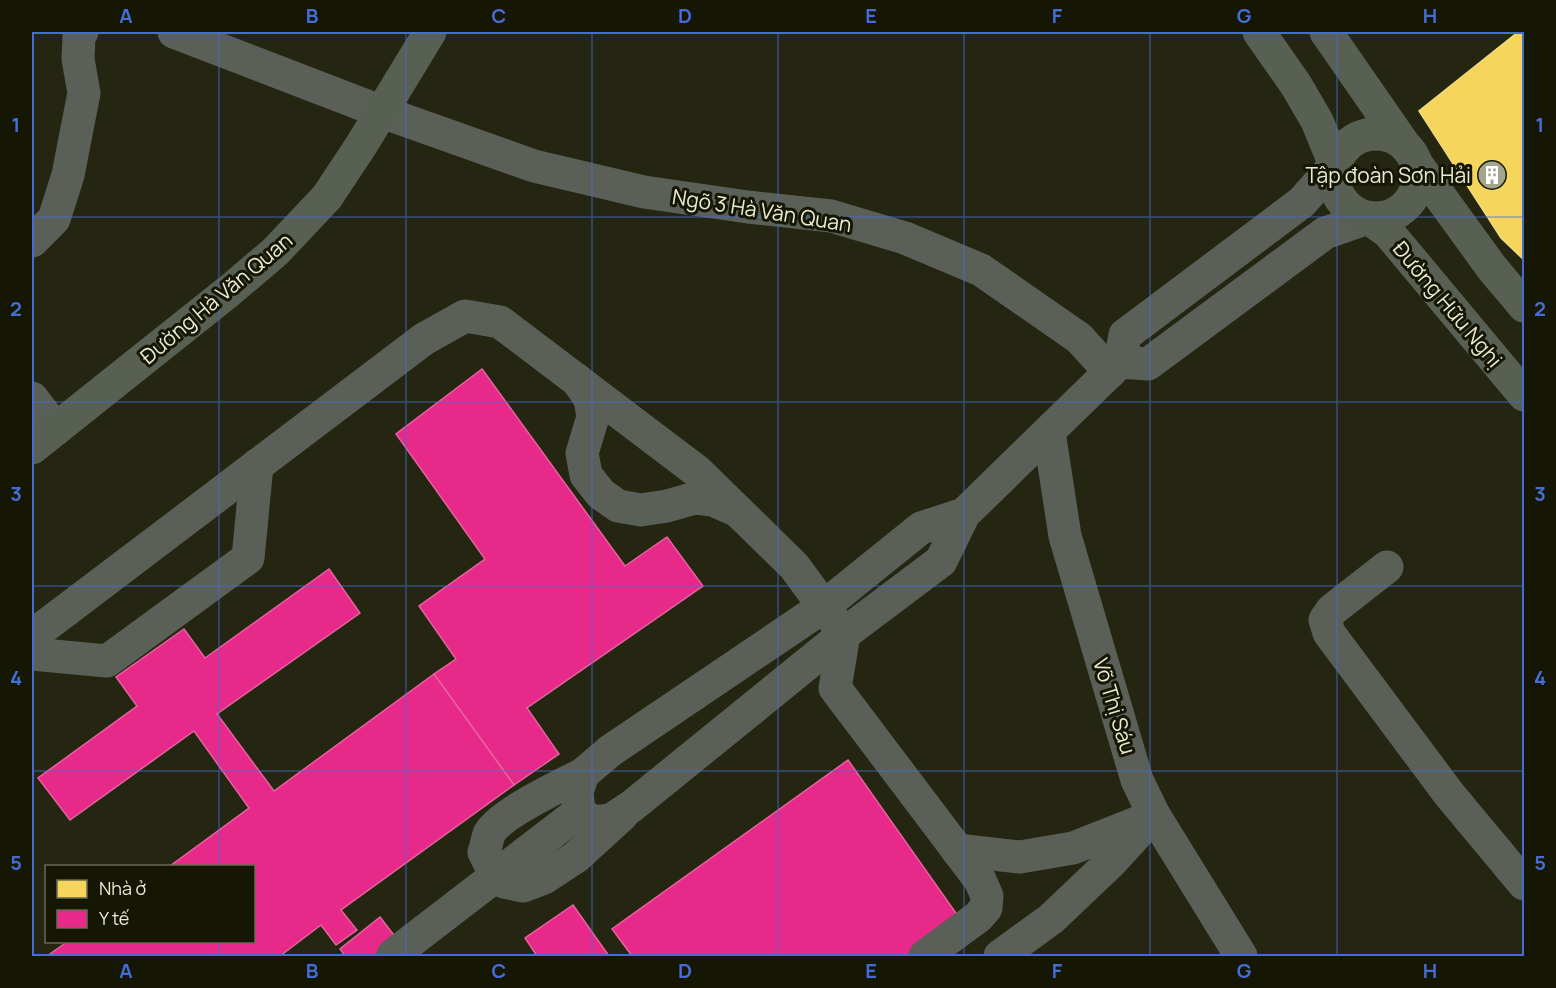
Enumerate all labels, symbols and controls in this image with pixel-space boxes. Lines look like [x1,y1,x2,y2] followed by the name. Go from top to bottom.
[119,2,133,29] text: A
[306,2,319,29] text: B
[492,2,506,29] text: C
[678,2,692,29] text: D
[865,2,877,29] text: E
[1052,2,1063,29] text: F
[1237,2,1252,29] text: G
[1423,2,1437,29] text: H
[12,111,20,138] text: 1
[1536,111,1544,138] text: 1
[1476,159,1508,191] building icon: Tập đoàn Sơn Hải
[1305,161,1471,189] place label: Tập đoàn Sơn Hải
[670,182,854,238] street label: Ngõ 3 Hà Văn Quan
[134,226,298,370] street label: Đường Hà Văn Quan
[1387,235,1509,373] street label: Đường Hữu Nghị
[10,295,22,322] text: 2
[1534,295,1546,322] text: 2
[10,480,22,507] text: 3
[1534,480,1546,507] text: 3
[1087,654,1143,758] street label: Võ Thị Sáu
[10,664,22,691] text: 4
[1534,664,1546,691] text: 4
[10,849,22,876] text: 5
[1534,849,1546,876] text: 5
[45,865,255,943] legend
[99,876,146,900] text: Nhà ở
[99,906,130,930] text: Y tế
[119,957,133,984] text: A
[306,957,319,984] text: B
[492,957,506,984] text: C
[678,957,692,984] text: D
[865,957,877,984] text: E
[1052,957,1063,984] text: F
[1237,957,1252,984] text: G
[1423,957,1437,984] text: H

